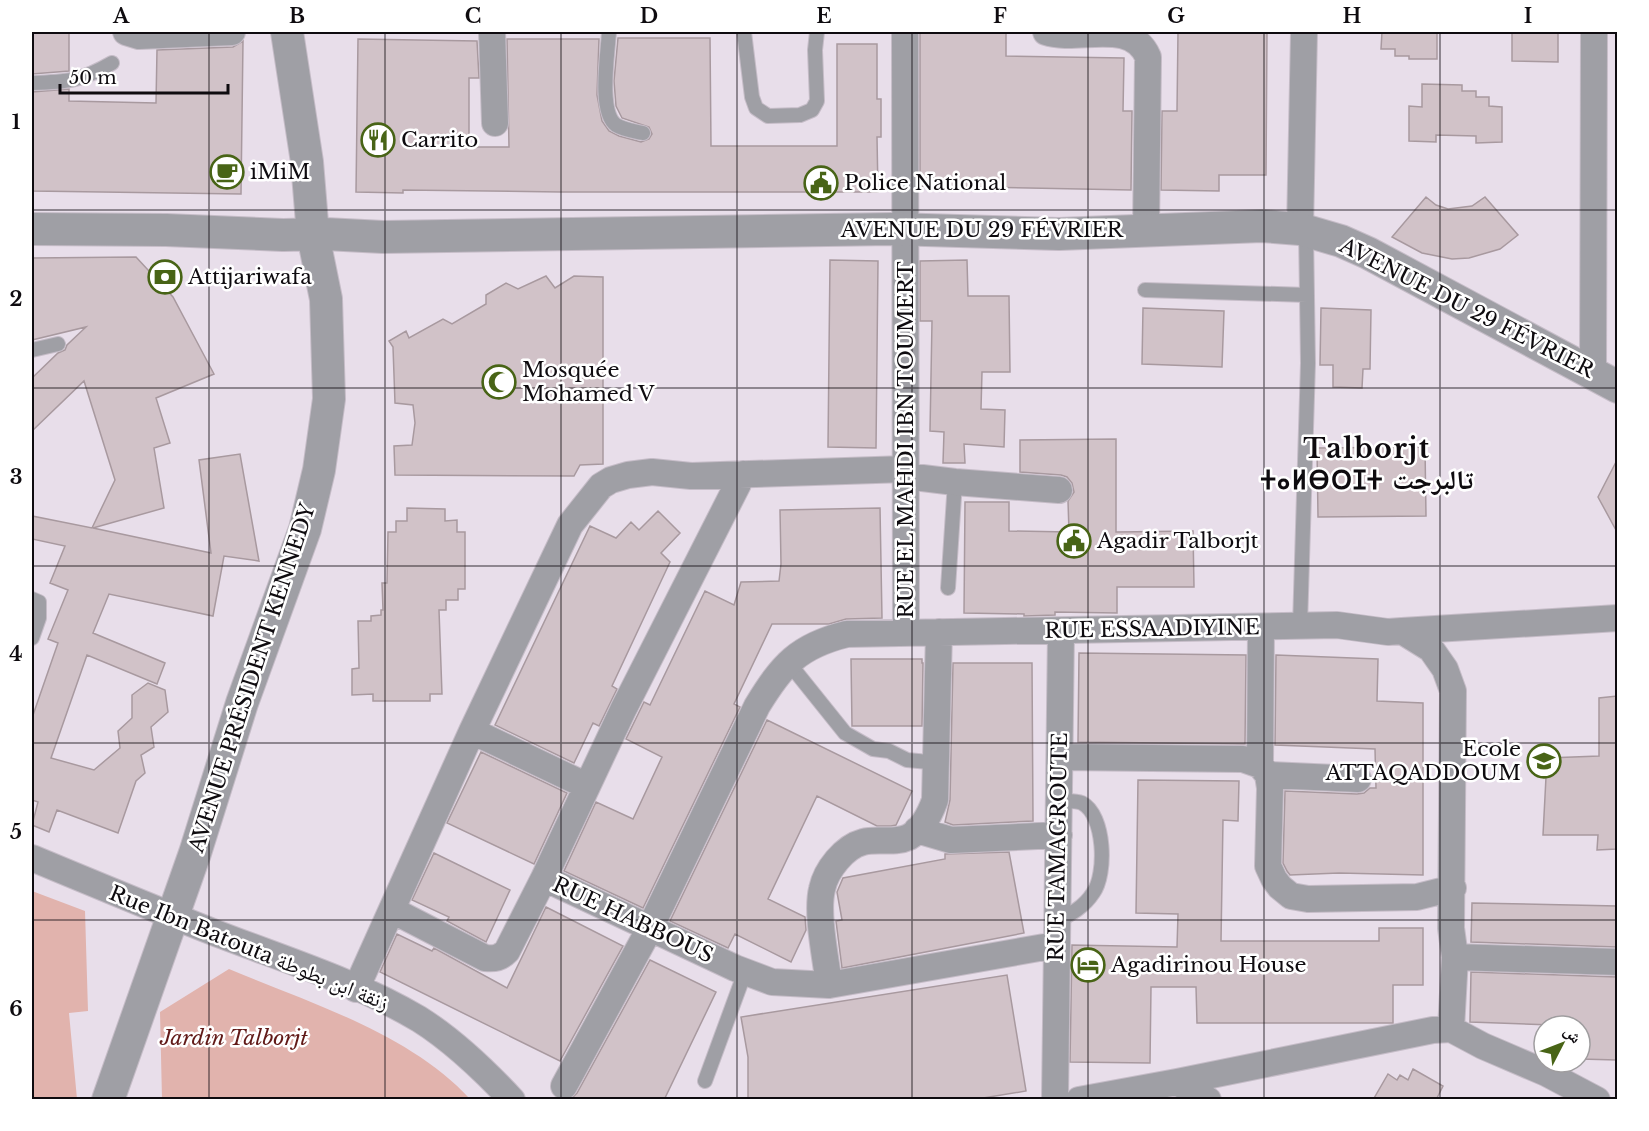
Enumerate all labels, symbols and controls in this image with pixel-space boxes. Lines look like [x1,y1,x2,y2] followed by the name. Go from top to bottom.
[112,4,130,28] text: A
[289,4,305,28] text: B
[465,4,481,28] text: C
[640,4,658,28] text: D
[816,4,832,28] text: E
[993,4,1007,28] text: F
[1167,4,1185,28] text: G
[1343,4,1362,28] text: H
[1524,4,1532,28] text: I
[60,57,228,95] scale bar
[69,67,117,89] text: 50 m
[12,110,21,134] text: 1
[360,122,396,158] restaurant icon: Carrito
[401,127,478,153] place label: Carrito
[209,154,245,190] cafe icon: iMiM
[250,159,310,185] place label: iMiM
[803,165,839,201] public building icon: Police National
[844,170,1007,196] place label: Police National
[840,217,1125,243] street label: AVENUE DU 29 FÉVRIER
[1334,232,1600,384] street label: AVENUE DU 29 FÉVRIER
[147,259,183,295] bank icon: Attijariwafa
[893,261,919,619] street label: RUE EL MAHDI IBN TOUMERT
[187,264,312,290] place label: Attijariwafa
[9,287,23,311] text: 2
[522,357,655,407] place label: Mosquée Mohamed V
[481,364,517,400] mosque icon: Mosquée Mohamed V
[1261,432,1474,496] district label: Talborjt ⵜⴰⵍⴱⵔⵊⵜ تالبرجت
[10,465,22,489] text: 3
[183,500,321,857] street label: AVENUE PRÉSIDENT KENNEDY
[1056,523,1092,559] public building icon: Agadir Talborjt
[1096,528,1259,554] place label: Agadir Talborjt
[1044,614,1260,644] street label: RUE ESSAADIYINE
[9,642,23,666] text: 4
[1043,732,1073,962] street label: RUE TAMAGROUTE
[1324,736,1521,786] place label: Ecole ATTAQADDOUM
[1526,743,1562,779] school or university icon: Ecole ATTAQADDOUM
[10,820,22,844] text: 5
[549,871,717,969] street label: RUE HABBOUS
[105,880,393,1016] street label: Rue Ibn Batouta زنقة ابن بطوطة
[1070,947,1106,983] hotel icon: Agadirinou House
[1110,952,1306,978] place label: Agadirinou House
[9,997,23,1021] text: 6
[1532,1014,1592,1074] north arrow
[1560,1021,1586,1047] text: ش
[159,1025,308,1051] park label: Jardin Talborjt

